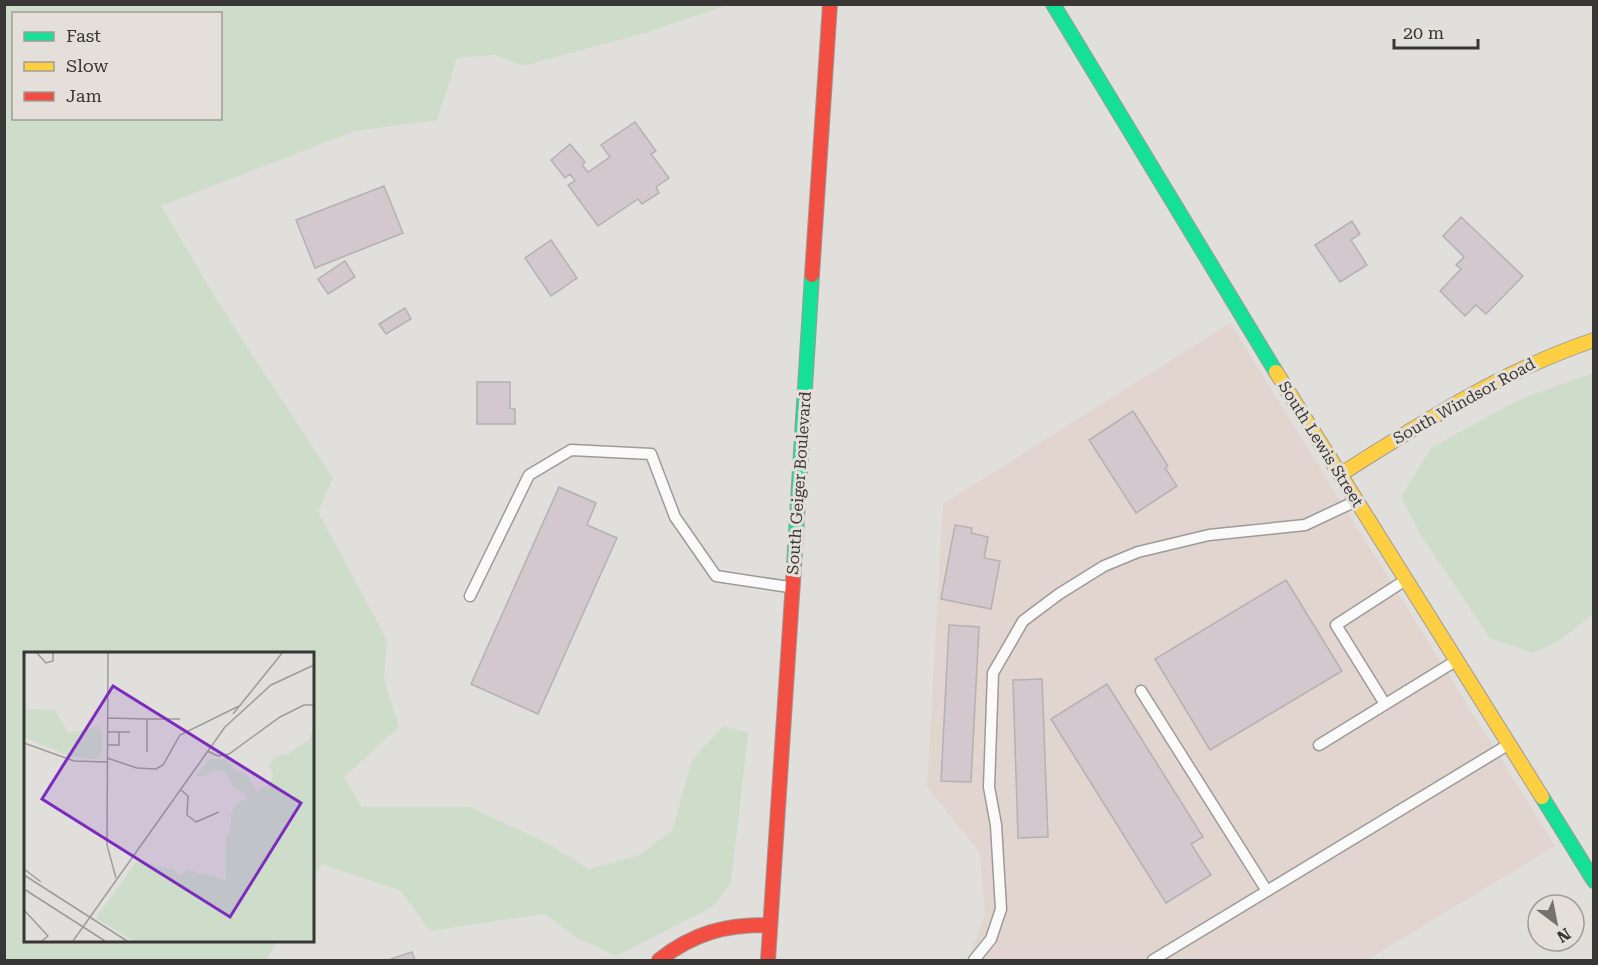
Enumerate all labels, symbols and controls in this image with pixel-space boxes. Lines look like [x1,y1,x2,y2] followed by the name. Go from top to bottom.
[12,12,222,120] legend
[1394,12,1478,50] scale bar
[1403,22,1444,43] text: 20 m
[66,25,101,46] text: Fast
[66,55,108,76] text: Slow
[66,85,102,106] text: Jam
[1390,354,1538,448] street label: South Windsor Road
[1275,378,1367,511] street label: South Lewis Street
[783,391,815,575] street label: South Geiger Boulevard
[24,652,314,941] inset map
[1526,893,1586,953] north arrow
[1553,924,1574,947] text: N

